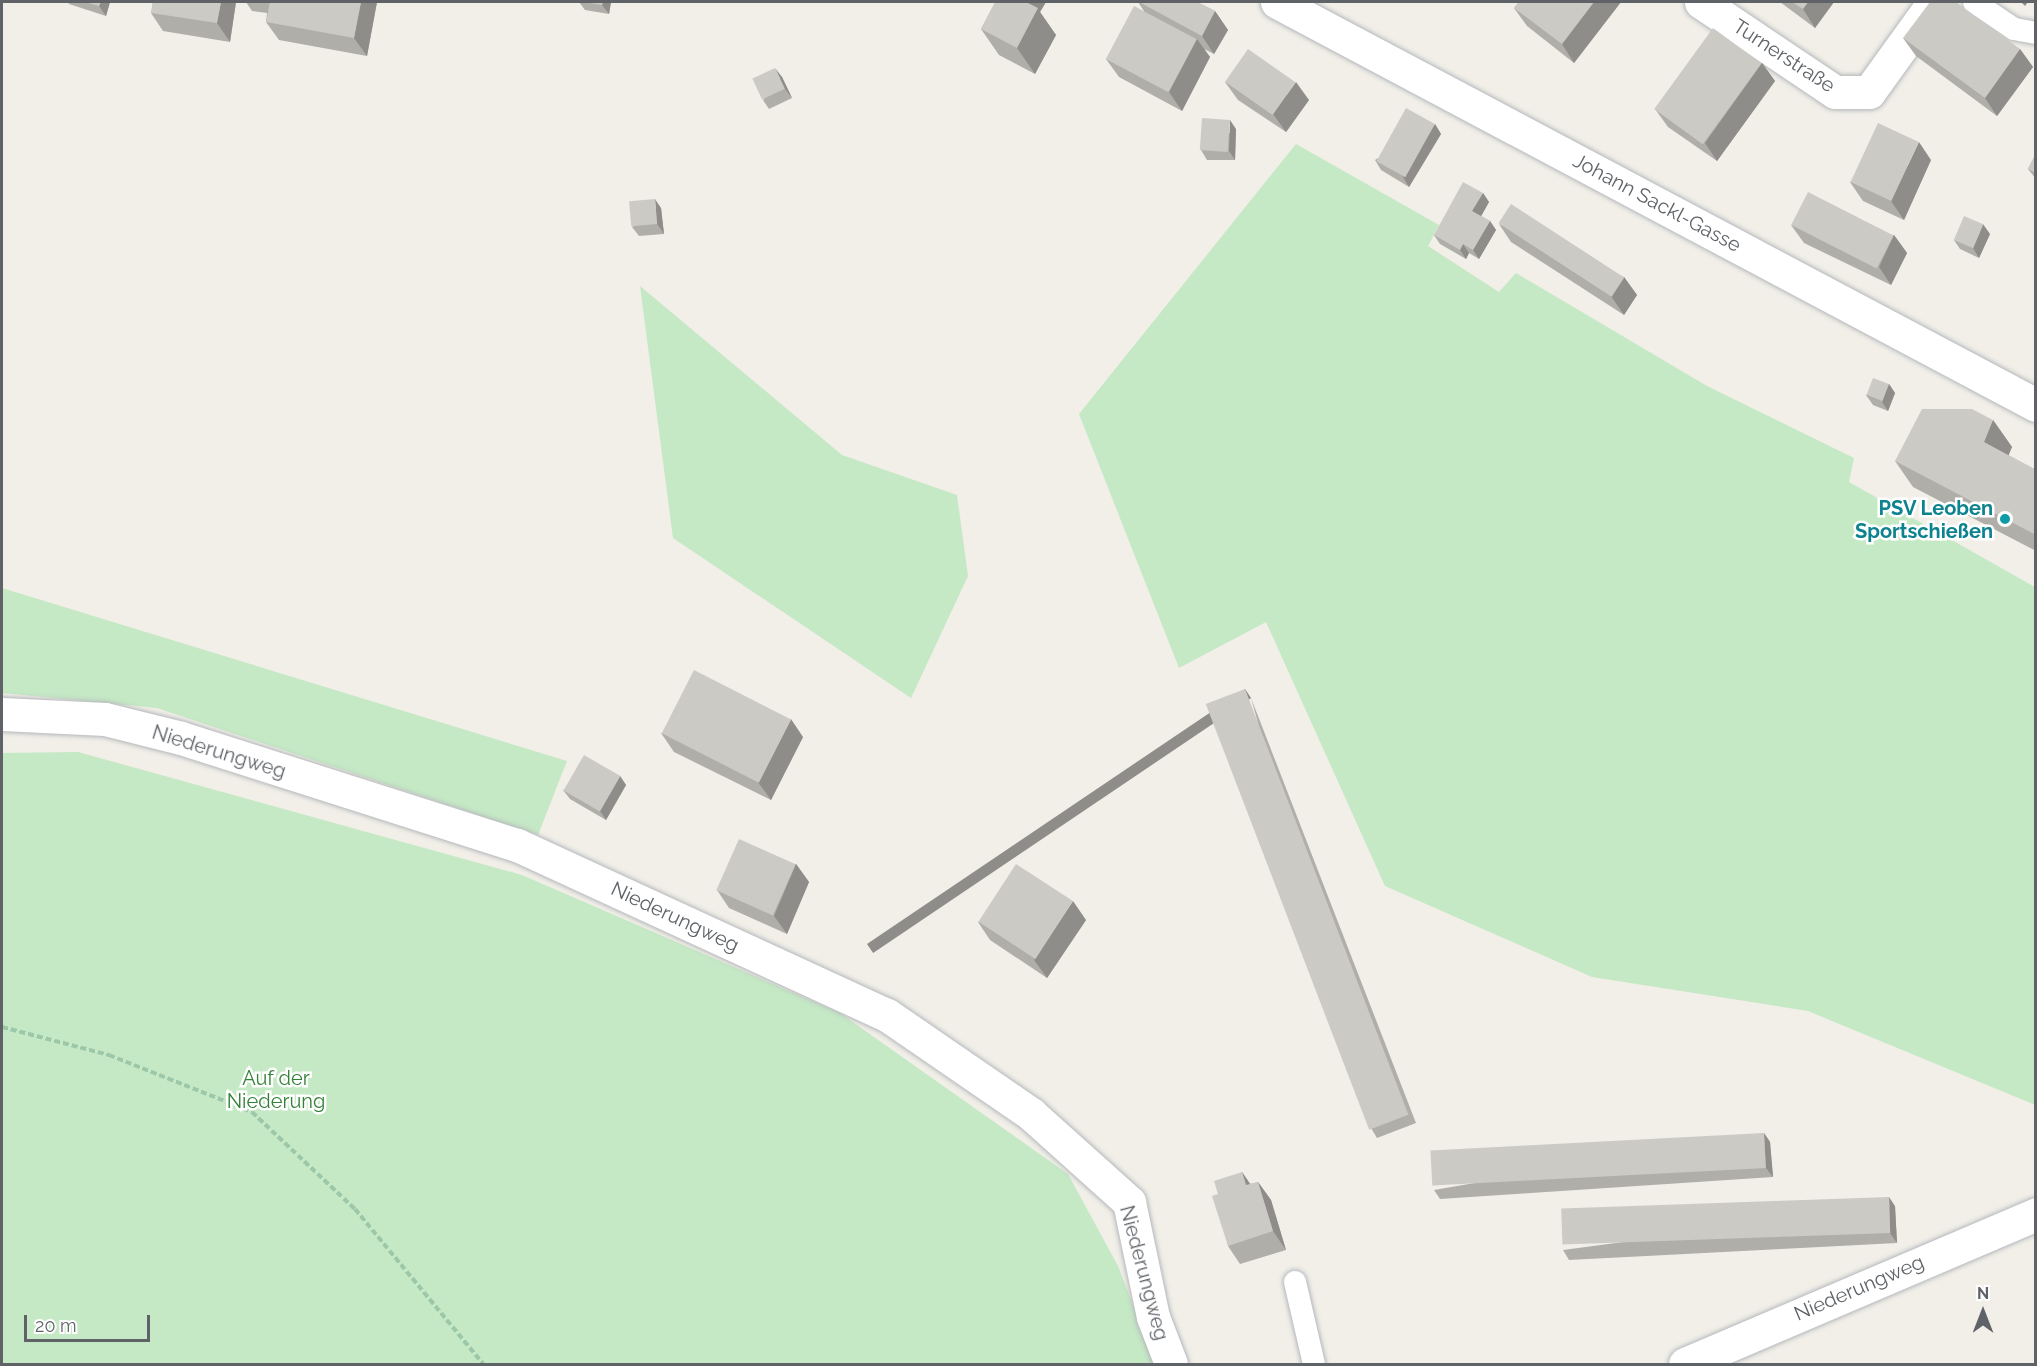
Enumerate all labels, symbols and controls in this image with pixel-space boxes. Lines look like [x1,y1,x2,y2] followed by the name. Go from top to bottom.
[1728,14,1840,98] street label: Turnerstraße
[1569,149,1745,257] street label: Johann Sackl-Gasse
[1855,496,1993,543] place label: PSV Leoben Sportschießen
[1998,512,2012,526] marker: PSV Leoben Sportschießen
[149,720,289,784] street label: Niederungweg
[607,877,743,957] street label: Niederungweg
[227,1067,325,1114] park label: Auf der Niederung
[1114,1203,1174,1343] street label: Niederungweg
[1791,1250,1927,1326] street label: Niederungweg
[1953,1282,2013,1342] north arrow
[1977,1284,1989,1303] text: N
[27,1303,153,1341] scale bar
[35,1315,77,1336] text: 20 m

